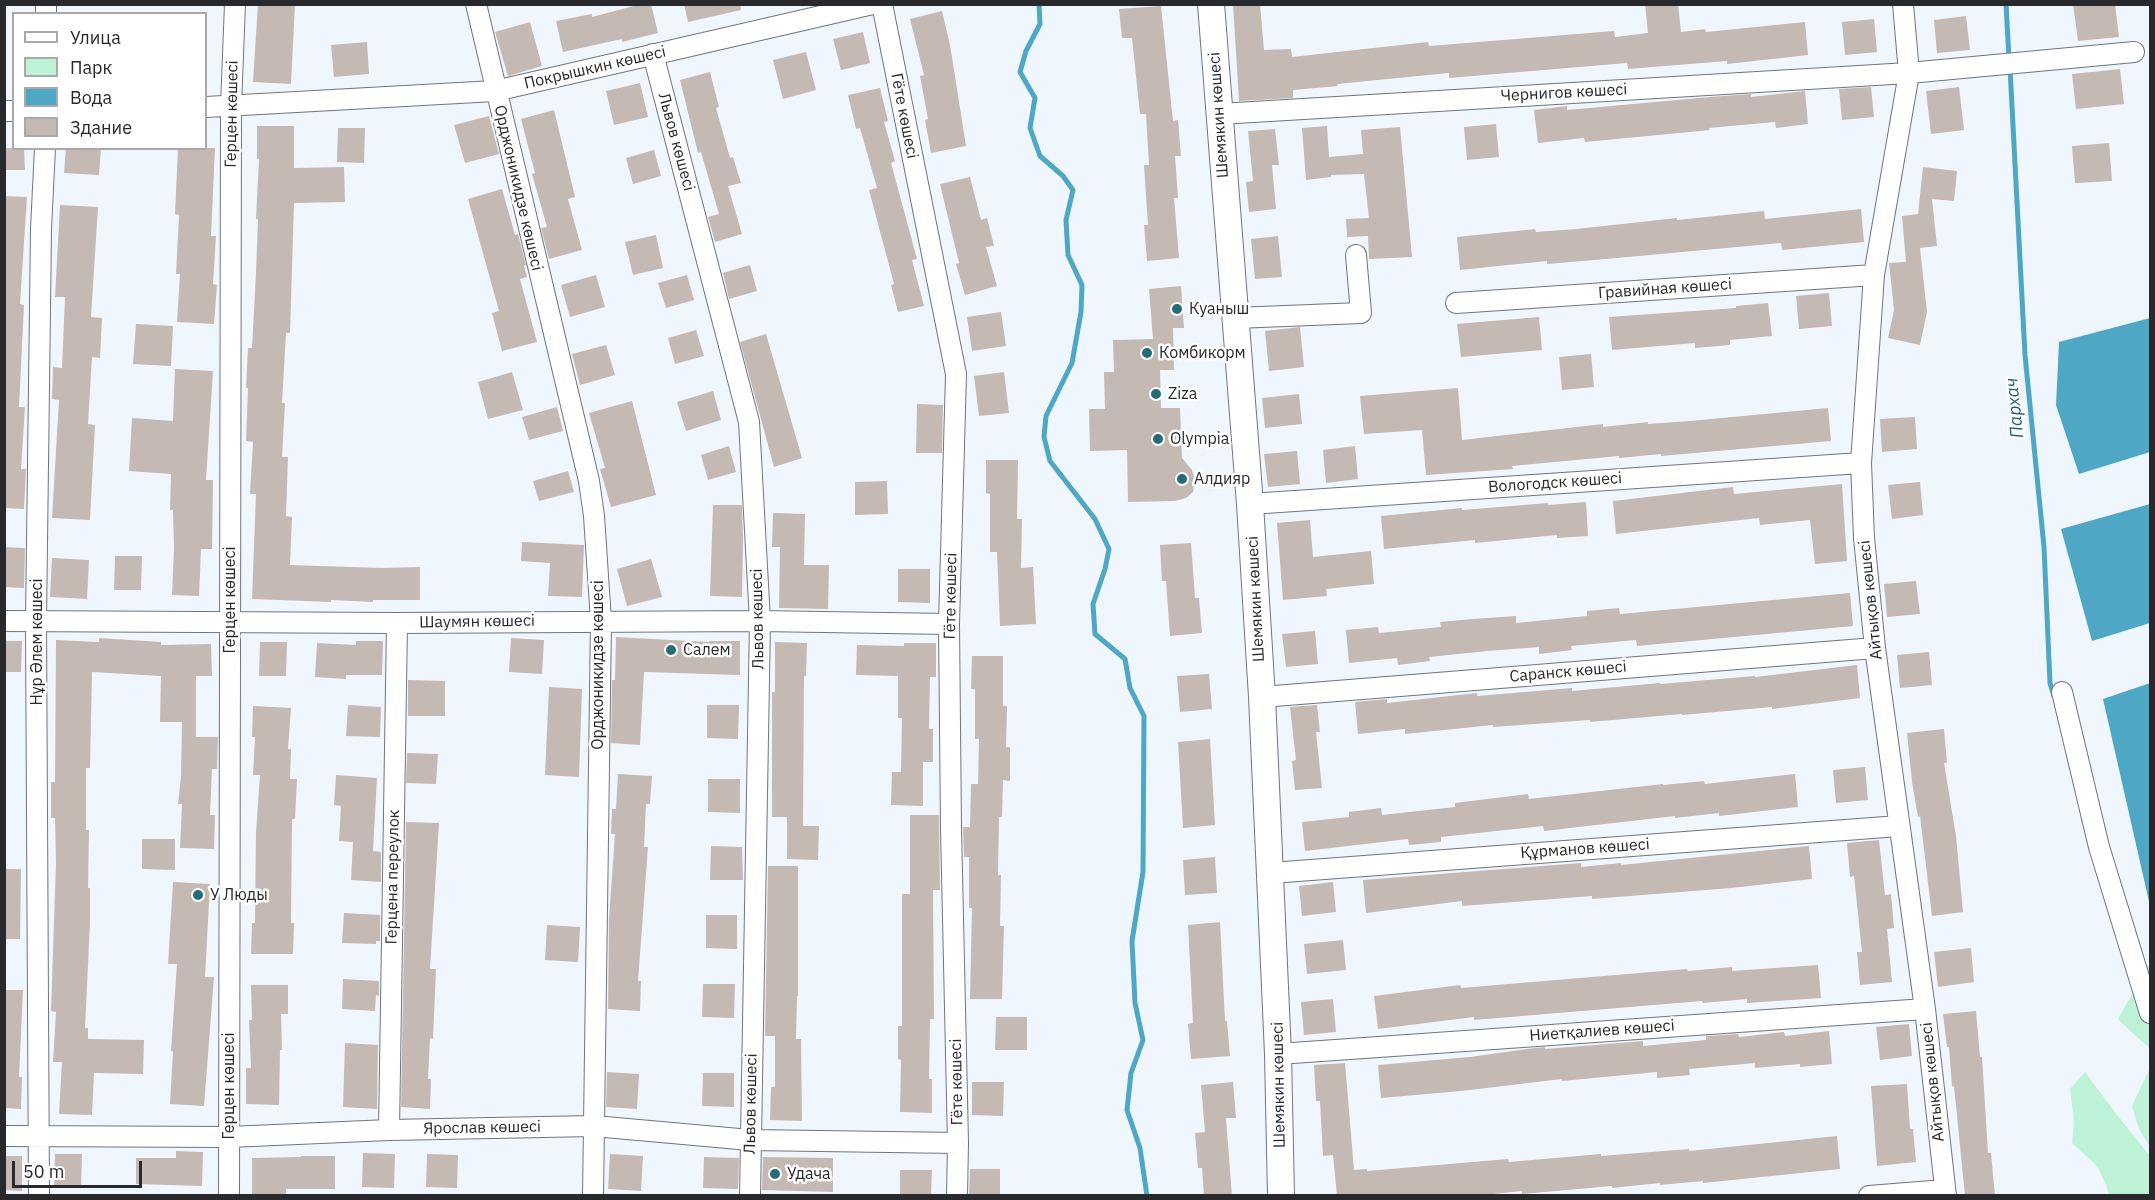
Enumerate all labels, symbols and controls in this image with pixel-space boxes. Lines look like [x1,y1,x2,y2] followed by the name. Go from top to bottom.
[12,12,207,150] legend
[70,26,121,49] text: Улица
[522,42,668,94] street label: Покрышкин көшесі
[1205,51,1233,179] street label: Шемякин көшесі
[70,56,112,79] text: Парк
[221,60,243,168] street label: Герцен көшесі
[886,72,922,160] street label: Гёте көшесі
[1500,80,1628,106] street label: Чернигов көшесі
[70,86,112,109] text: Вода
[654,91,698,193] street label: Львов көшесі
[490,103,546,273] street label: Орджоникидзе көшесі
[70,116,132,139] text: Здание
[1598,275,1732,303] street label: Гравийная көшесі
[1189,299,1249,319] place label: Куаныш
[1170,302,1184,316] marker: Куаныш
[1159,343,1246,363] place label: Комбикорм
[1140,346,1154,360] marker: Комбикорм
[2001,377,2029,439] water label: Пархач
[1168,384,1197,404] place label: Ziza
[1149,387,1163,401] marker: Ziza
[1170,429,1229,449] place label: Olympia
[1151,432,1165,446] marker: Olympia
[1194,469,1250,489] place label: Алдияр
[1487,469,1623,497] street label: Вологодск көшесі
[1175,472,1189,486] marker: Алдияр
[1243,535,1269,663] street label: Шемякин көшесі
[1855,539,1887,661] street label: Айтықов көшесі
[220,546,240,654] street label: Герцен көшесі
[941,553,961,639] street label: Гёте көшесі
[748,568,768,670] street label: Львов көшесі
[27,578,47,706] street label: Нұр Әлем көшесі
[588,580,608,750] street label: Орджоникидзе көшесі
[419,611,535,633] street label: Шаумян көшесі
[683,640,731,660] place label: Салем
[664,643,678,657] marker: Салем
[1509,657,1627,687] street label: Саранск көшесі
[382,809,404,945] street label: Герцена переулок
[1520,835,1650,863] street label: Құрманов көшесі
[210,885,268,905] place label: У Люды
[191,888,205,902] marker: У Люды
[1529,1016,1675,1046] street label: Ниетқалиев көшесі
[1917,1021,1949,1143] street label: Айтықов көшесі
[1268,1022,1290,1148] street label: Шемякин көшесі
[219,1032,239,1140] street label: Герцен көшесі
[947,1039,967,1125] street label: Гёте көшесі
[741,1053,761,1155] street label: Львов көшесі
[423,1117,541,1139] street label: Ярослав көшесі
[15,1149,146,1187] scale bar
[23,1160,65,1183] text: 50 m
[787,1164,831,1184] place label: Удача
[768,1167,782,1181] marker: Удача

